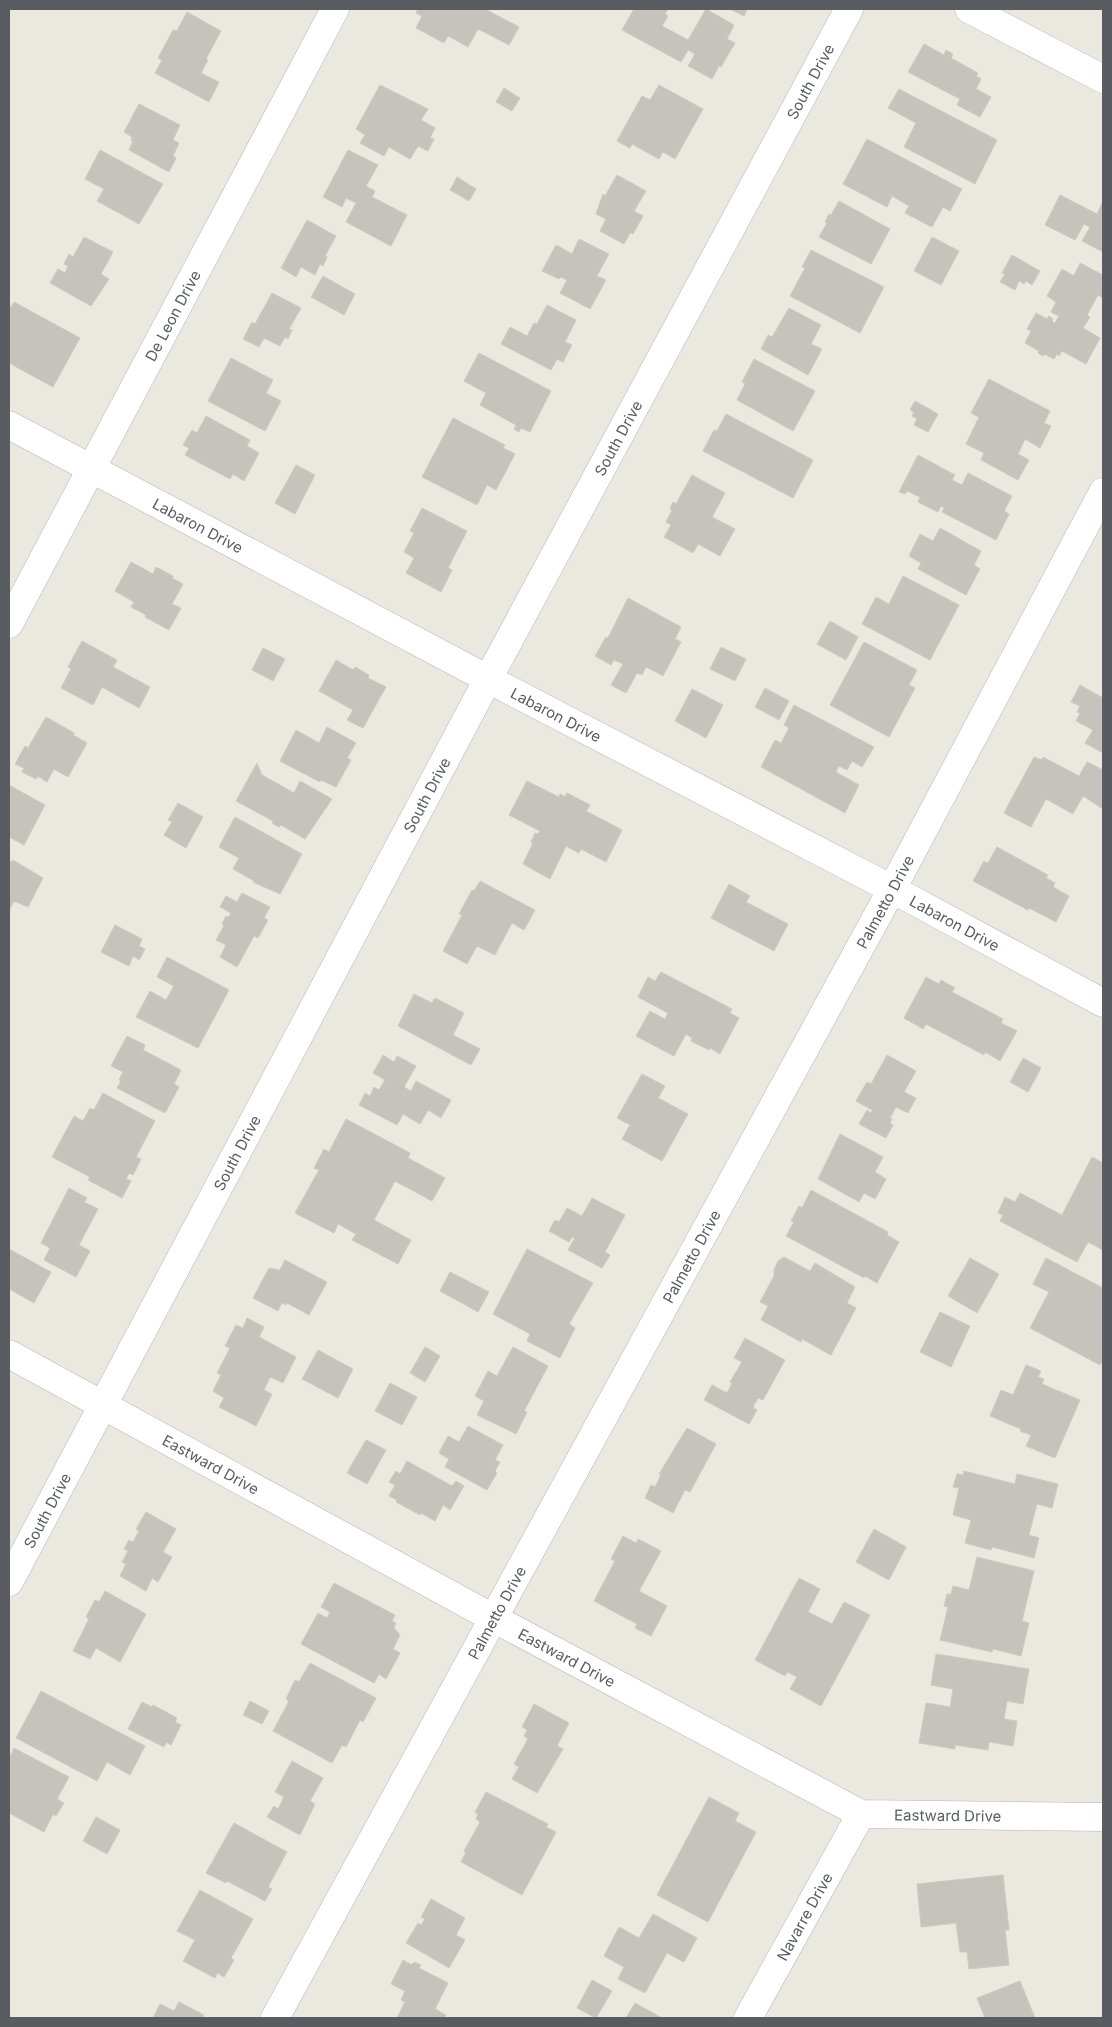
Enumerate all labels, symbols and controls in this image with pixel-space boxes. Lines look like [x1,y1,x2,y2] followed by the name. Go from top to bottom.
[782,40,838,122] street label: South Drive
[141,267,204,364] street label: De Leon Drive
[590,397,646,479] street label: South Drive
[150,494,246,557] street label: Labaron Drive
[508,683,605,746] street label: Labaron Drive
[399,754,454,836] street label: South Drive
[852,852,918,952] street label: Palmetto Drive
[907,891,1003,955] street label: Labaron Drive
[209,1112,265,1194] street label: South Drive
[658,1206,724,1306] street label: Palmetto Drive
[159,1430,263,1498] street label: Eastward Drive
[19,1469,75,1551] street label: South Drive
[463,1563,530,1662] street label: Palmetto Drive
[515,1624,619,1691] street label: Eastward Drive
[894,1805,1002,1825] street label: Eastward Drive
[772,1869,836,1964] street label: Navarre Drive

